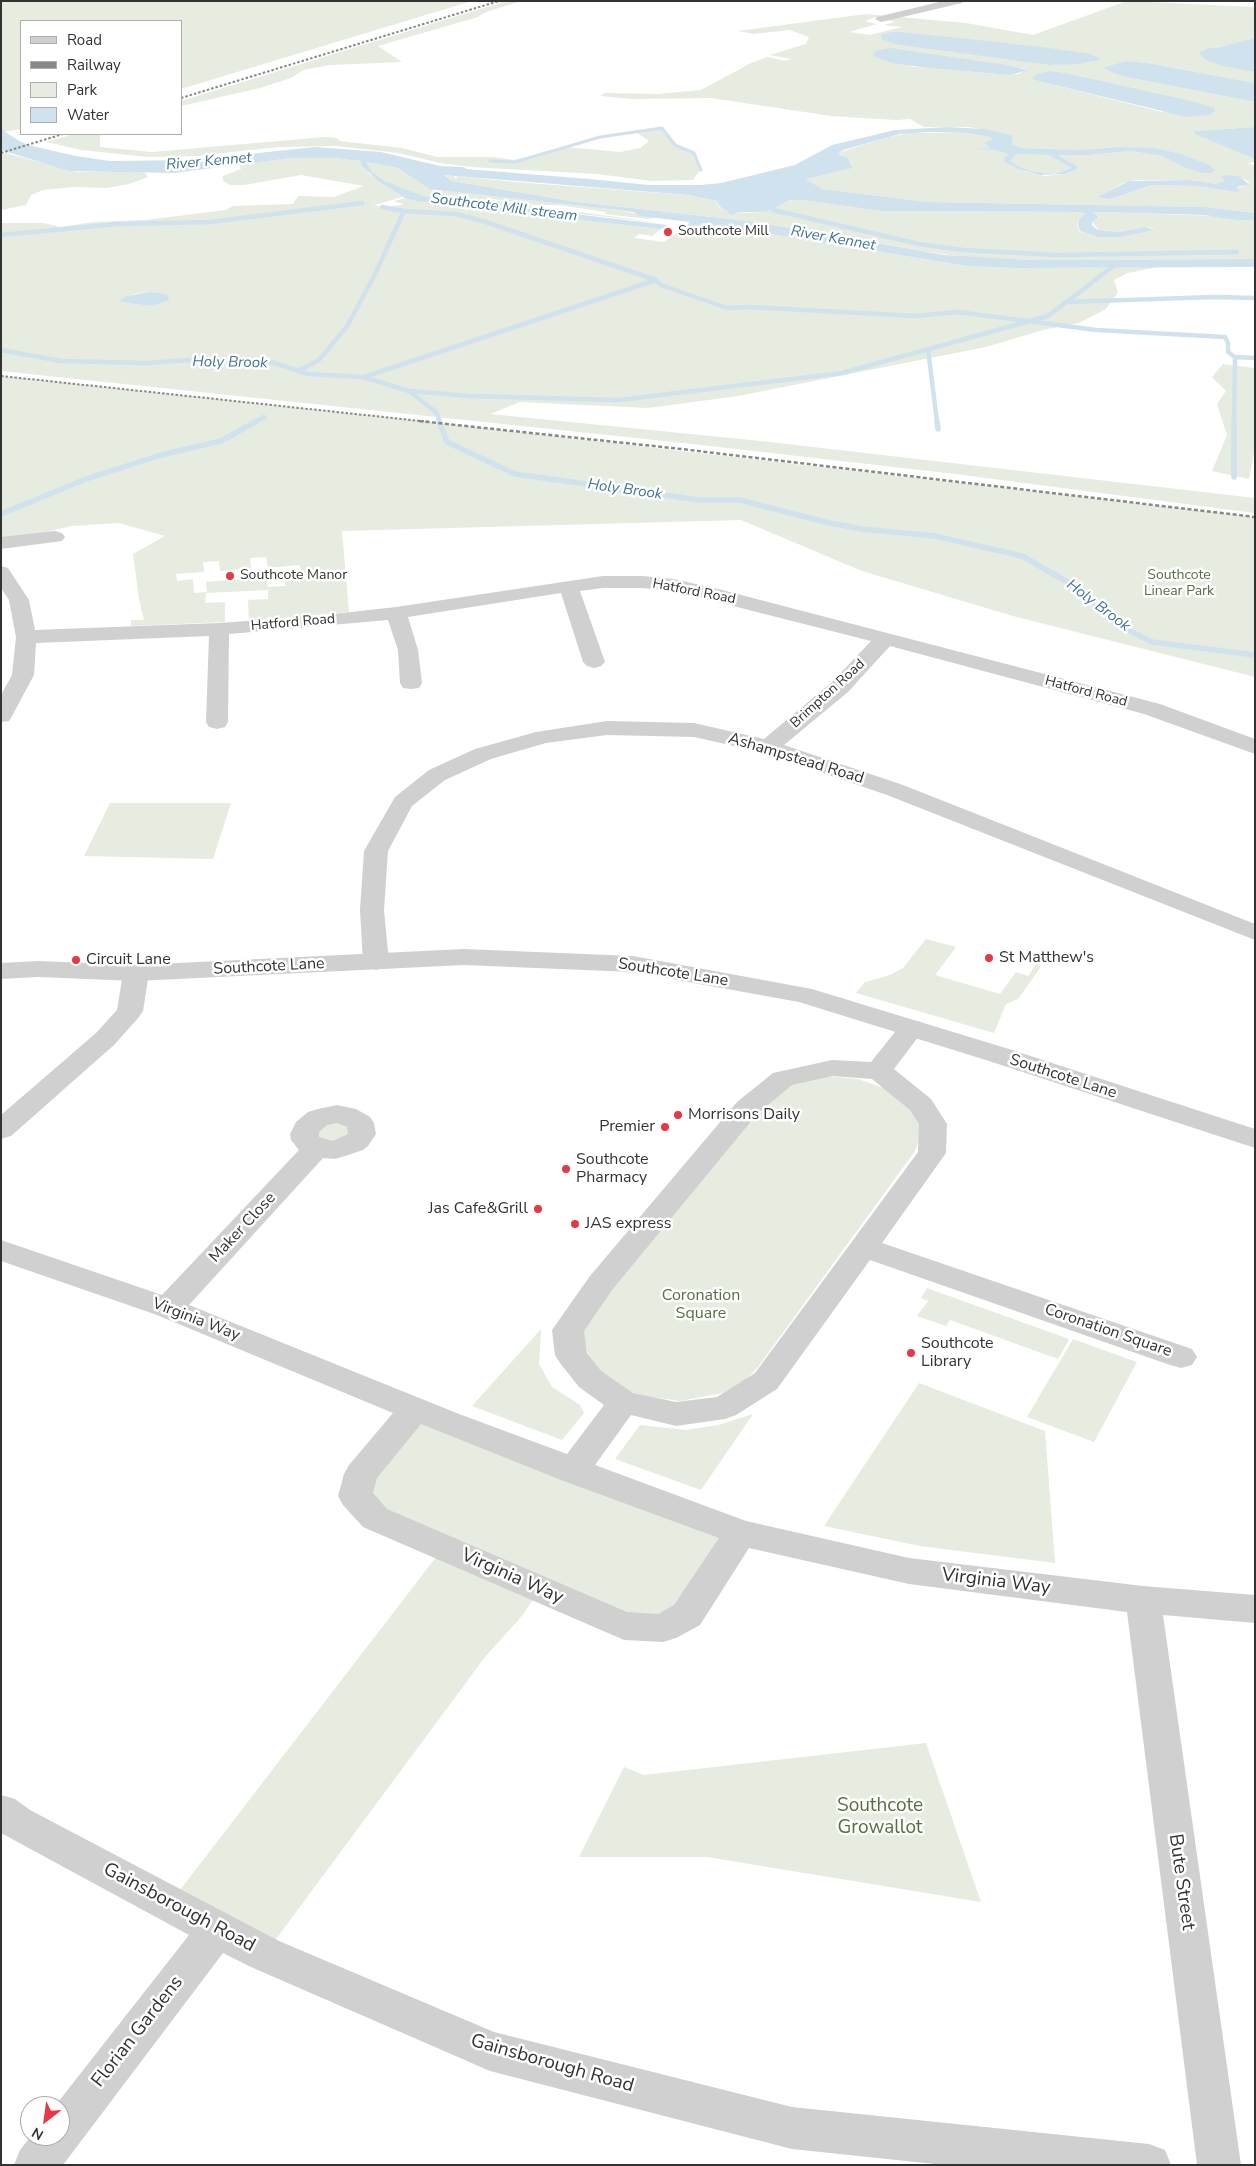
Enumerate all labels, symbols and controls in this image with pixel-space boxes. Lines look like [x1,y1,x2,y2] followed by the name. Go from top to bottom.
[20,20,182,135] legend
[67,30,102,50] text: Road
[67,55,121,75] text: Railway
[67,80,97,100] text: Park
[67,105,109,125] text: Water
[165,149,253,175] water label: River Kennet
[430,190,578,226] water label: Southcote Mill stream
[789,223,877,255] water label: River Kennet
[678,224,769,240] place label: Southcote Mill
[662,226,674,238] marker: Southcote Mill
[192,353,268,373] water label: Holy Brook
[587,476,663,504] water label: Holy Brook
[240,568,347,584] place label: Southcote Manor
[1144,568,1214,600] park label: Southcote Linear Park
[224,570,236,582] marker: Southcote Manor
[651,576,737,608] street label: Hatford Road
[1063,576,1133,636] water label: Holy Brook
[250,611,336,635] street label: Hatford Road
[787,656,869,732] street label: Brimpton Road
[1043,673,1129,711] street label: Hatford Road
[726,729,866,789] street label: Ashampstead Road
[999,948,1094,968] place label: St Matthew's
[86,950,171,970] place label: Circuit Lane
[983,952,995,964] marker: St Matthew's
[70,954,82,966] marker: Circuit Lane
[213,954,325,980] street label: Southcote Lane
[616,955,730,991] street label: Southcote Lane
[1007,1051,1119,1103] street label: Southcote Lane
[688,1105,800,1125] place label: Morrisons Daily
[672,1109,684,1121] marker: Morrisons Daily
[599,1117,655,1137] place label: Premier
[659,1121,671,1133] marker: Premier
[576,1150,648,1188] place label: Southcote Pharmacy
[560,1163,572,1175] marker: Southcote Pharmacy
[206,1189,280,1267] street label: Maker Close
[428,1199,528,1219] place label: Jas Cafe&Grill
[532,1203,544,1215] marker: Jas Cafe&Grill
[585,1214,671,1234] place label: JAS express
[569,1218,581,1230] marker: JAS express
[662,1286,740,1324] park label: Coronation Square
[150,1295,242,1345] street label: Virginia Way
[1042,1300,1174,1362] street label: Coronation Square
[921,1334,993,1372] place label: Southcote Library
[905,1347,917,1359] marker: Southcote Library
[457,1544,567,1610] street label: Virginia Way
[940,1564,1052,1600] street label: Virginia Way
[837,1795,923,1839] park label: Southcote Growallot
[1163,1832,1199,1932] street label: Bute Street
[99,1858,259,1958] street label: Gainsborough Road
[87,1972,189,2092] street label: Florian Gardens
[468,2030,636,2098] street label: Gainsborough Road
[20,2096,70,2146] north arrow
[28,2123,47,2144] text: N

